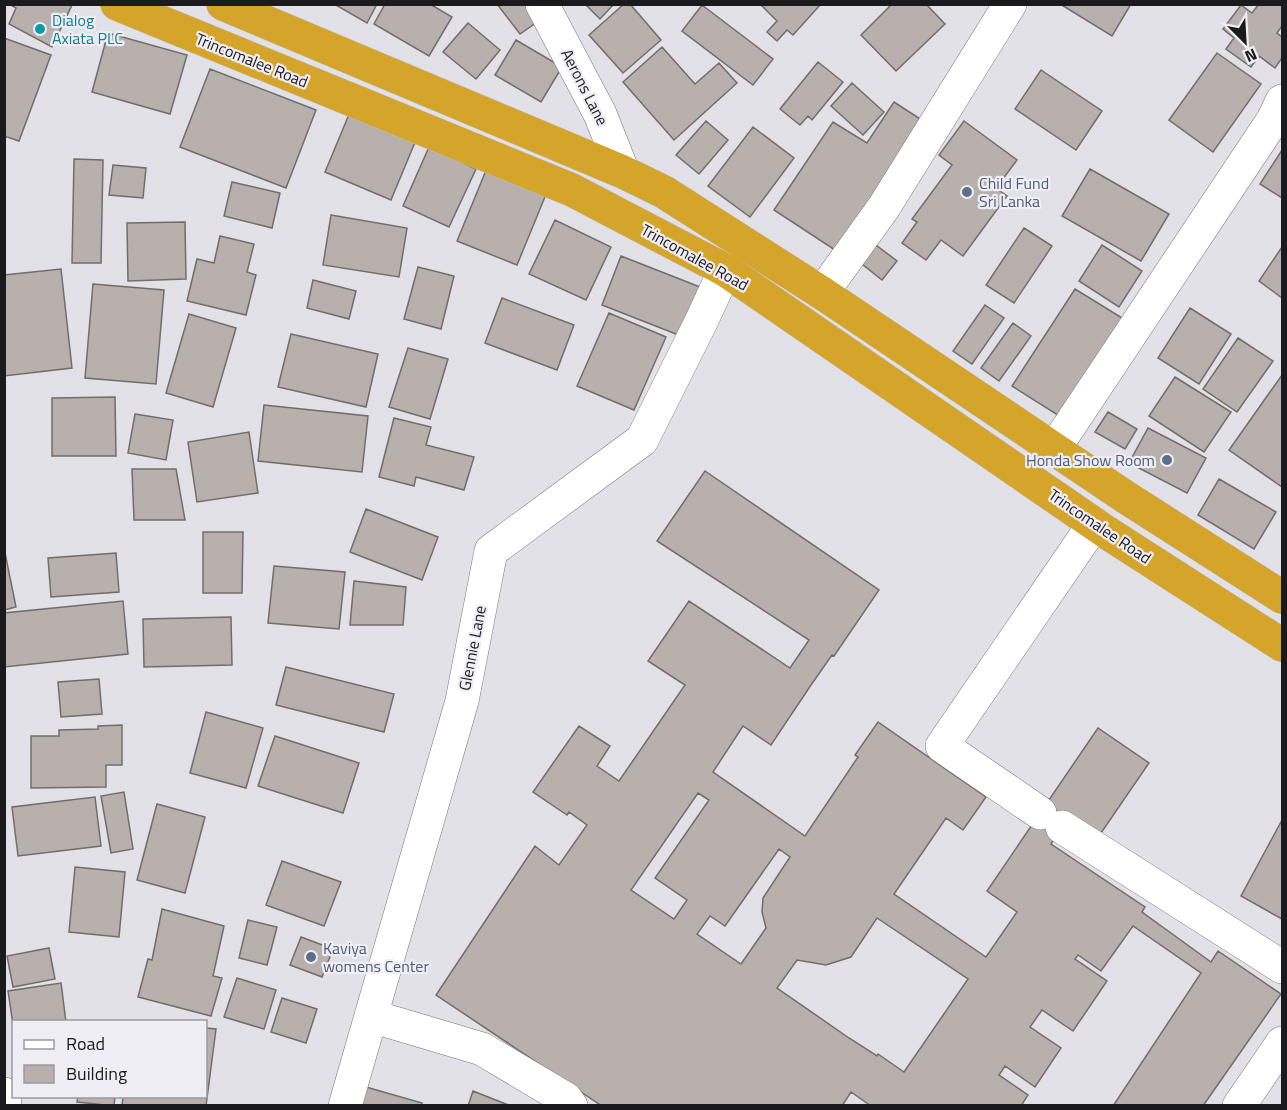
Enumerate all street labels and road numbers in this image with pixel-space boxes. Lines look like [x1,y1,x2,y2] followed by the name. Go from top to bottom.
[192,27,312,93] street label: Trincomalee Road
[555,44,615,130] street label: Aerons Lane
[637,218,753,296] street label: Trincomalee Road
[1044,483,1156,569] street label: Trincomalee Road
[452,603,492,693] street label: Glennie Lane

